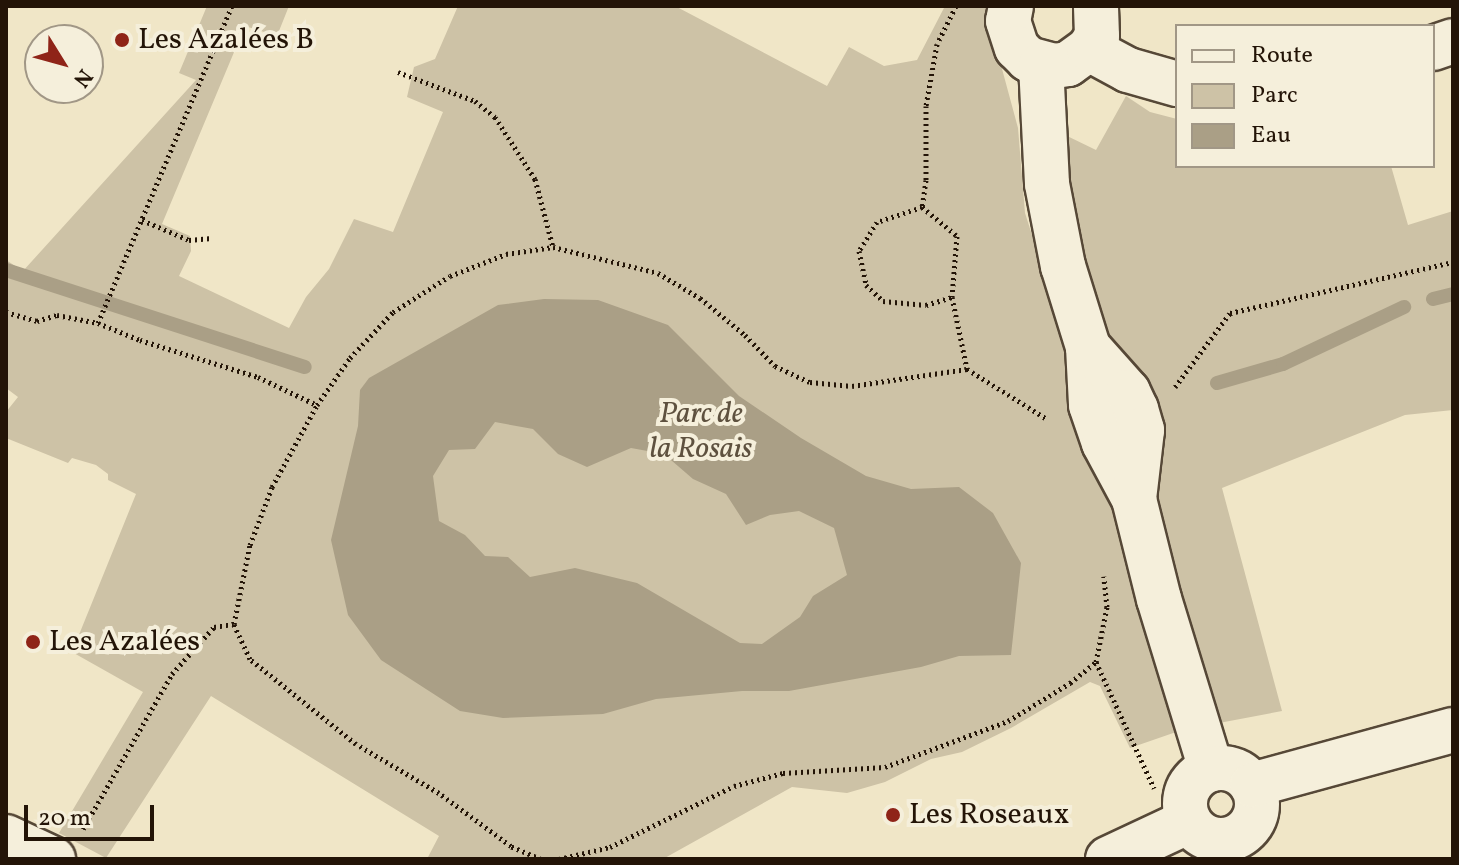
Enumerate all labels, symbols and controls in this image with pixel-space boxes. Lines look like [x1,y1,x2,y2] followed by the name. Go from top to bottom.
[138,22,314,58] place label: Les Azalées B
[24,24,104,104] north arrow
[1175,24,1435,168] legend
[113,31,131,49] marker: Les Azalées B
[1251,39,1313,73] text: Route
[65,62,99,93] text: N
[1251,79,1298,113] text: Parc
[1251,119,1291,153] text: Eau
[650,396,752,466] park label: Parc de la Rosais
[49,624,200,660] place label: Les Azalées
[24,633,42,651] marker: Les Azalées
[28,789,158,839] scale bar
[909,797,1069,833] place label: Les Roseaux
[38,802,91,836] text: 20 m
[884,806,902,824] marker: Les Roseaux

